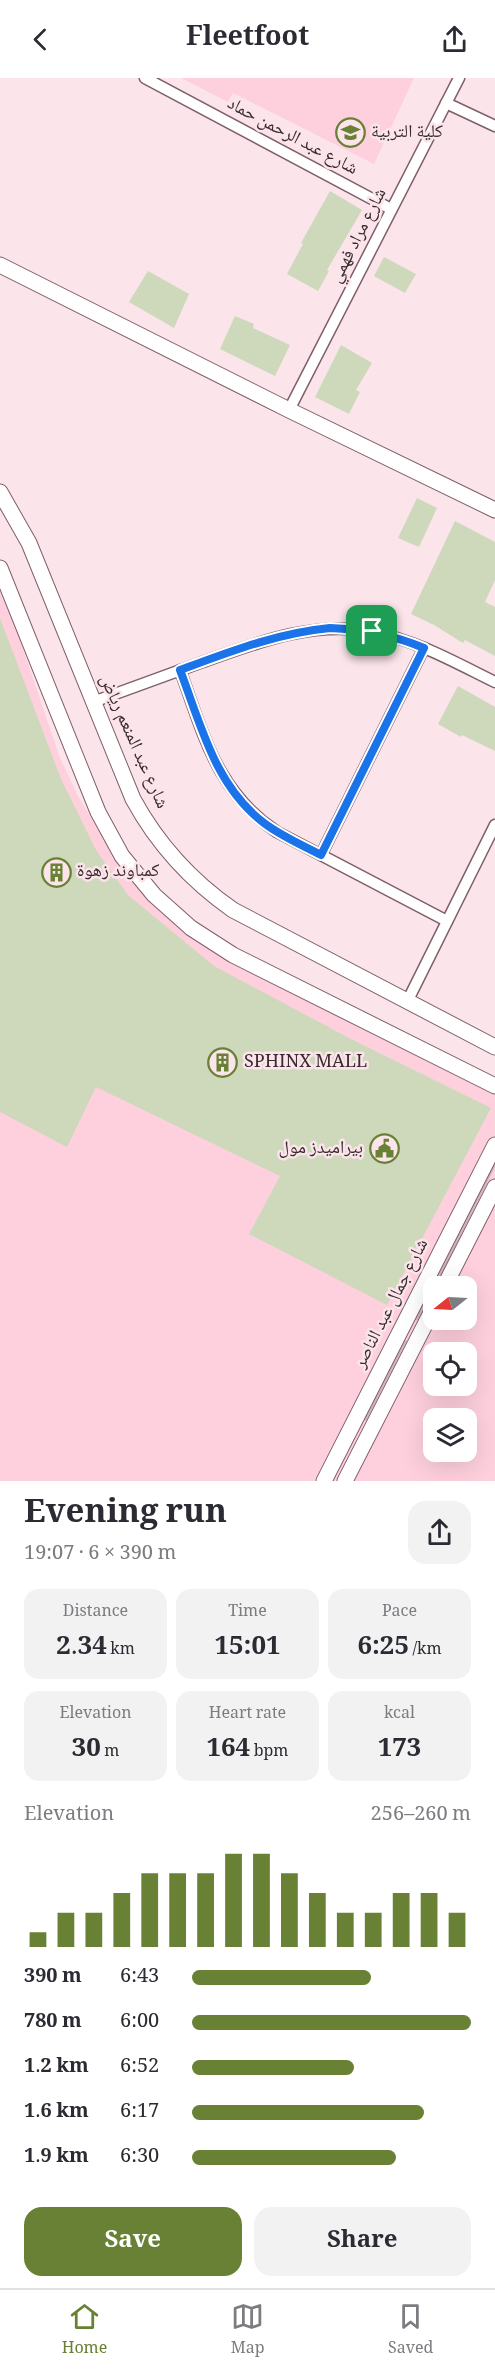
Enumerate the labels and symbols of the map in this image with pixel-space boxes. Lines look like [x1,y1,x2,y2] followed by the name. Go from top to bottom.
[221,90,363,184] street label: شارع عبد الرحمن حماد
[334,117,366,149] school or university icon: كلية التربية
[371,118,443,148] place label: كلية التربية
[322,183,396,289] street label: شارع مراد فهمي
[346,605,397,656] pin
[90,670,176,814] street label: شارع عبد المنعم رياض
[40,856,72,888] building icon: كمباوند زهوة
[77,857,160,887] place label: كمباوند زهوة
[207,1047,239,1079] building icon: SPHINX MALL
[244,1048,367,1078] place label: SPHINX MALL
[368,1133,400,1165] public building icon: بيراميدز مول
[279,1134,363,1164] place label: بيراميدز مول
[346,1234,438,1375] street label: شارع جمال عبد الناصر
[423,1276,477,1330] north arrow

